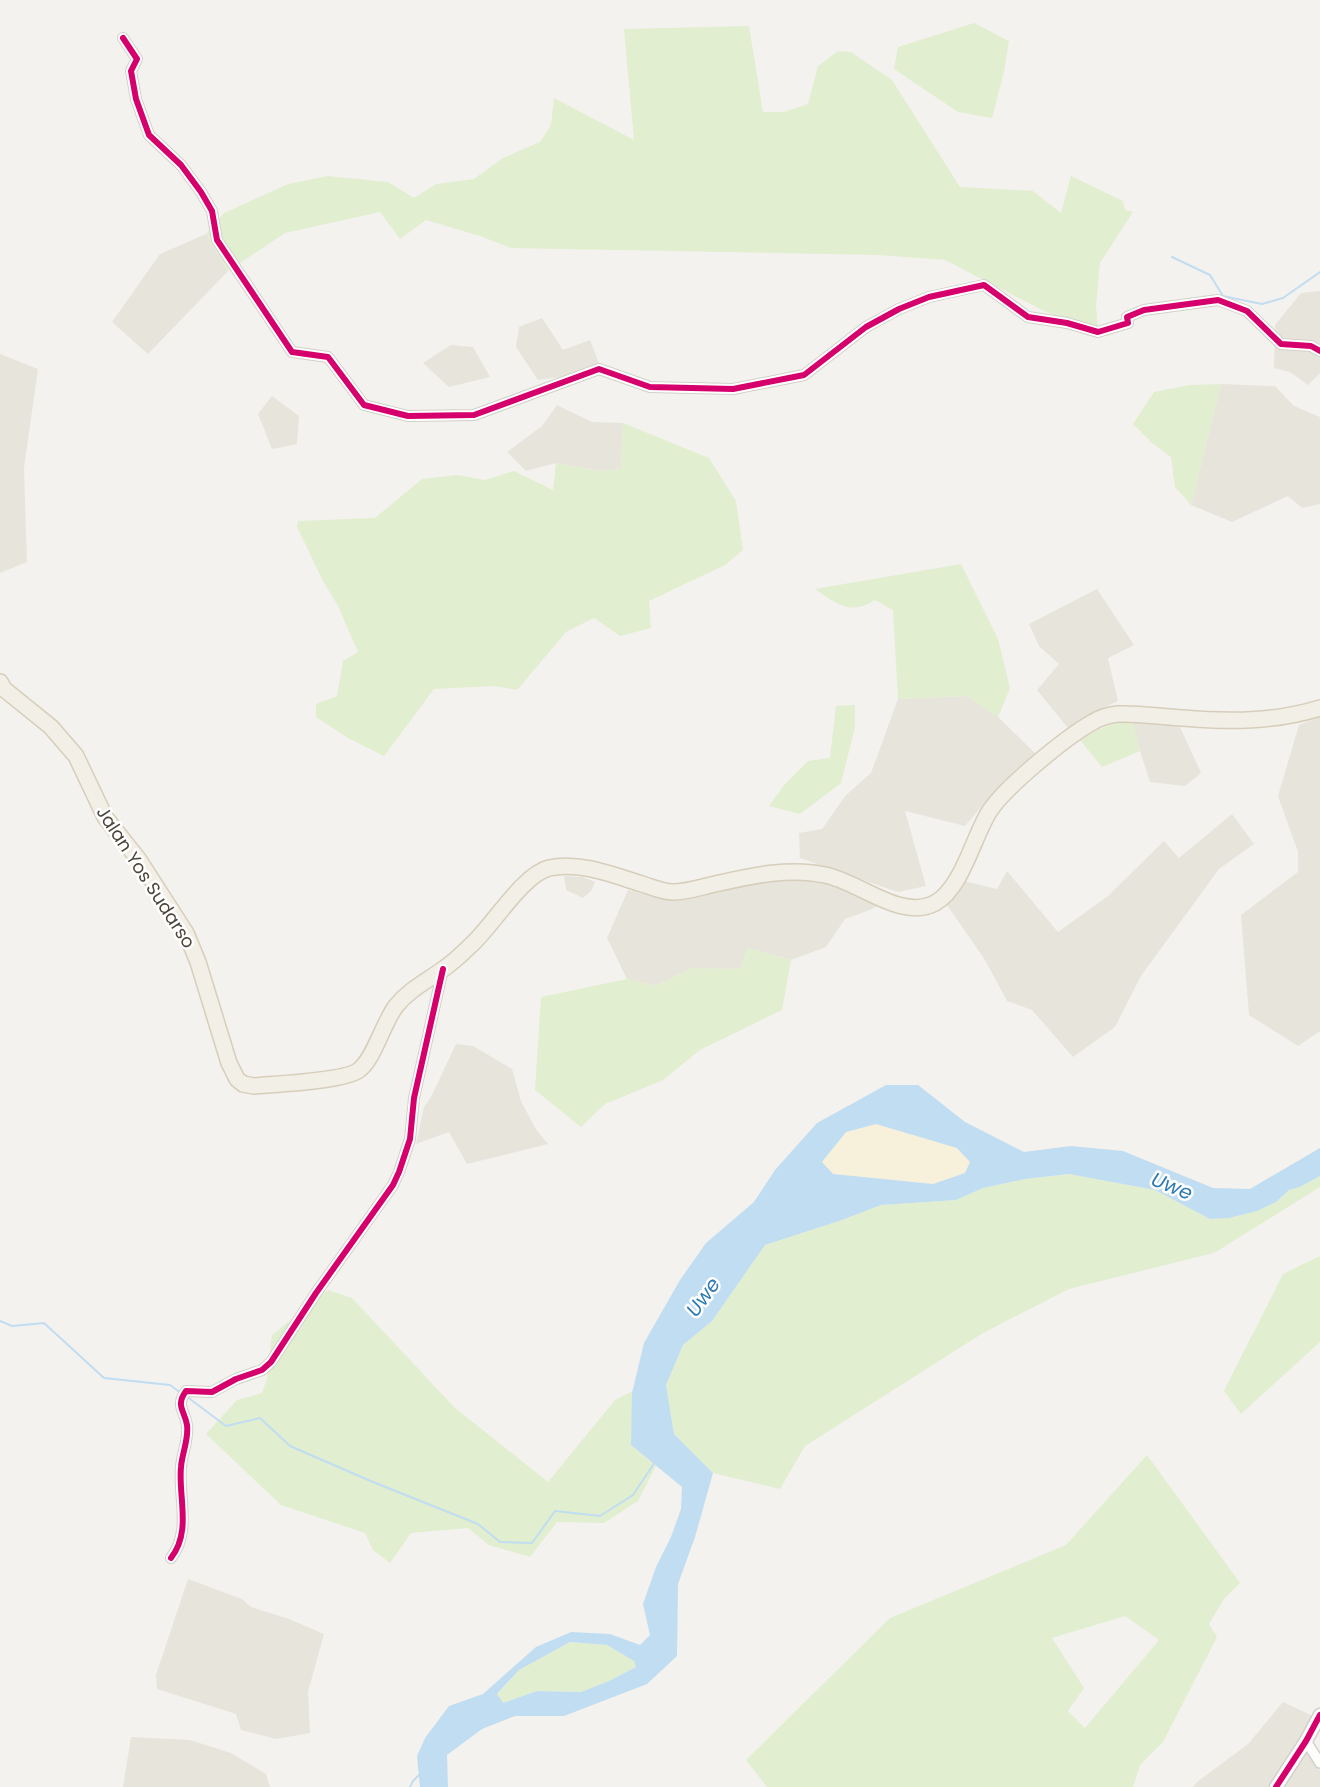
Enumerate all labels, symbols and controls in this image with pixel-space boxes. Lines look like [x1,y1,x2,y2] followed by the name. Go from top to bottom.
[91,801,201,953] street label: Jalan Yos Sudarso
[1147,1165,1197,1207] water label: Uwe
[679,1272,727,1322] water label: Uwe

